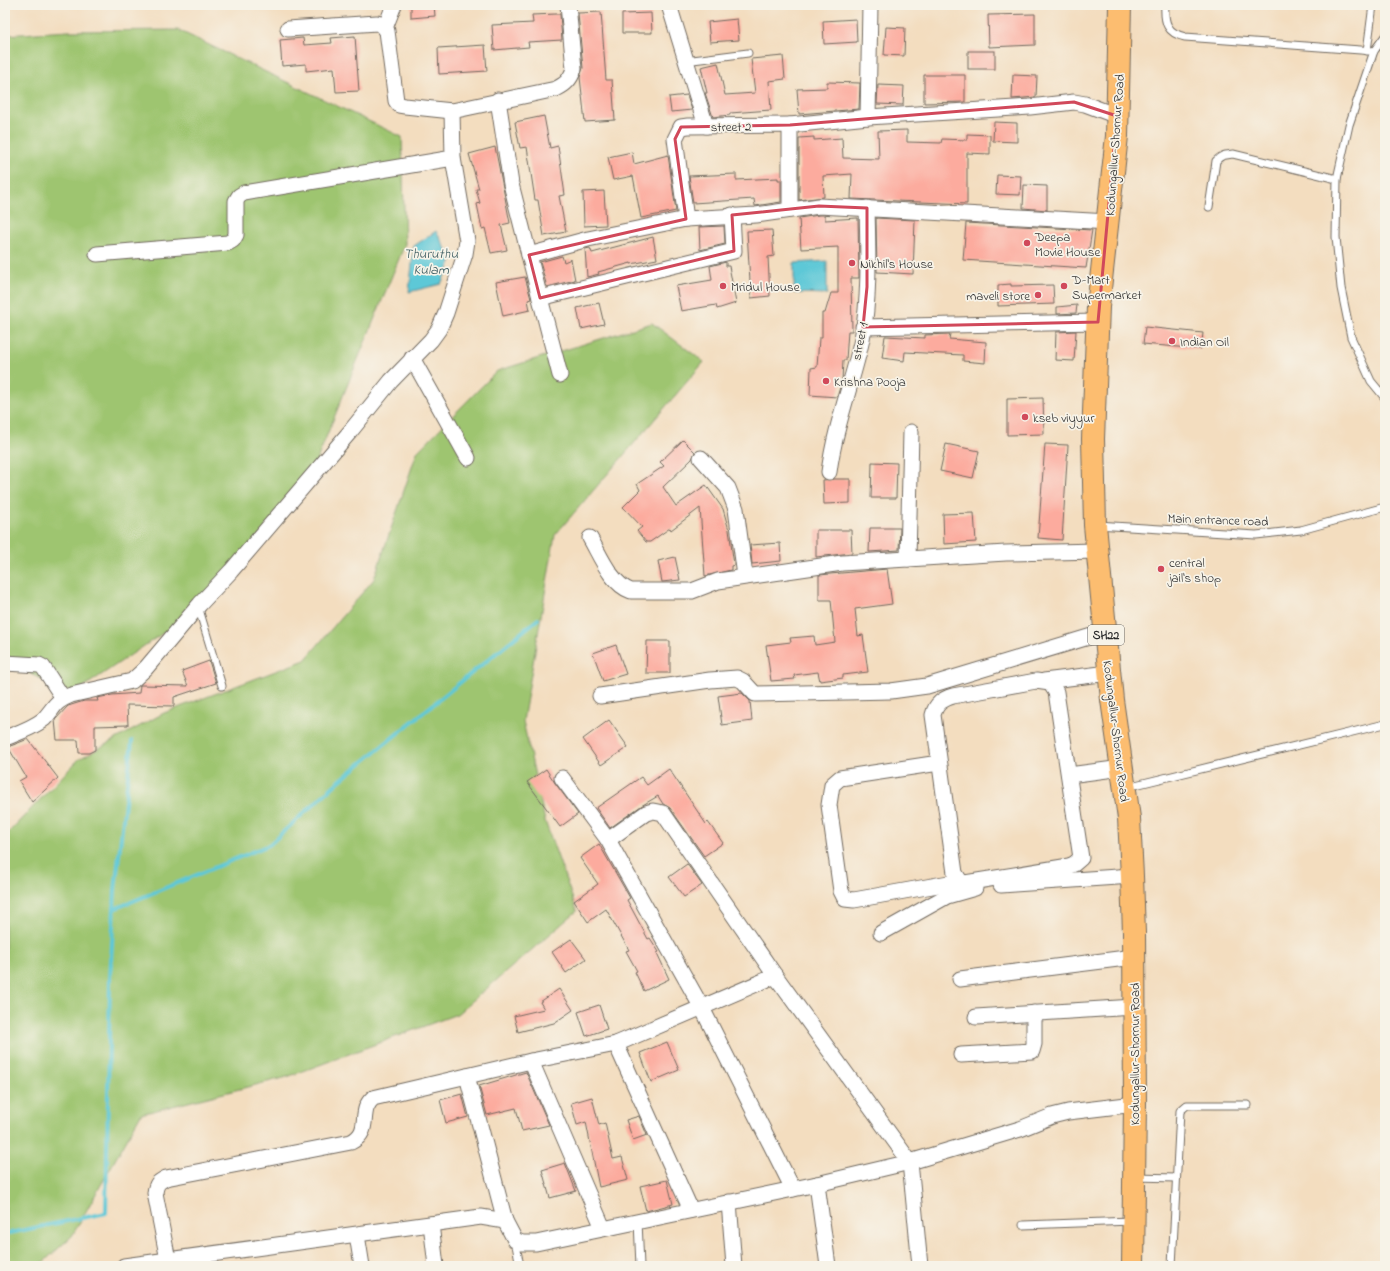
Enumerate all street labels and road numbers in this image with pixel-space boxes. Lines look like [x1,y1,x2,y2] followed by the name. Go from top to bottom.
[1101,73,1131,217] street label: Kodungallur-Shornur Road
[710,118,752,137] street label: street 2
[847,321,873,362] street label: street 1
[1167,509,1269,532] street label: Main entrance road
[1088,625,1124,645] road number: SH22
[1096,659,1134,804] street label: Kodungallur-Shornur Road
[1126,982,1146,1125] street label: Kodungallur-Shornur Road

